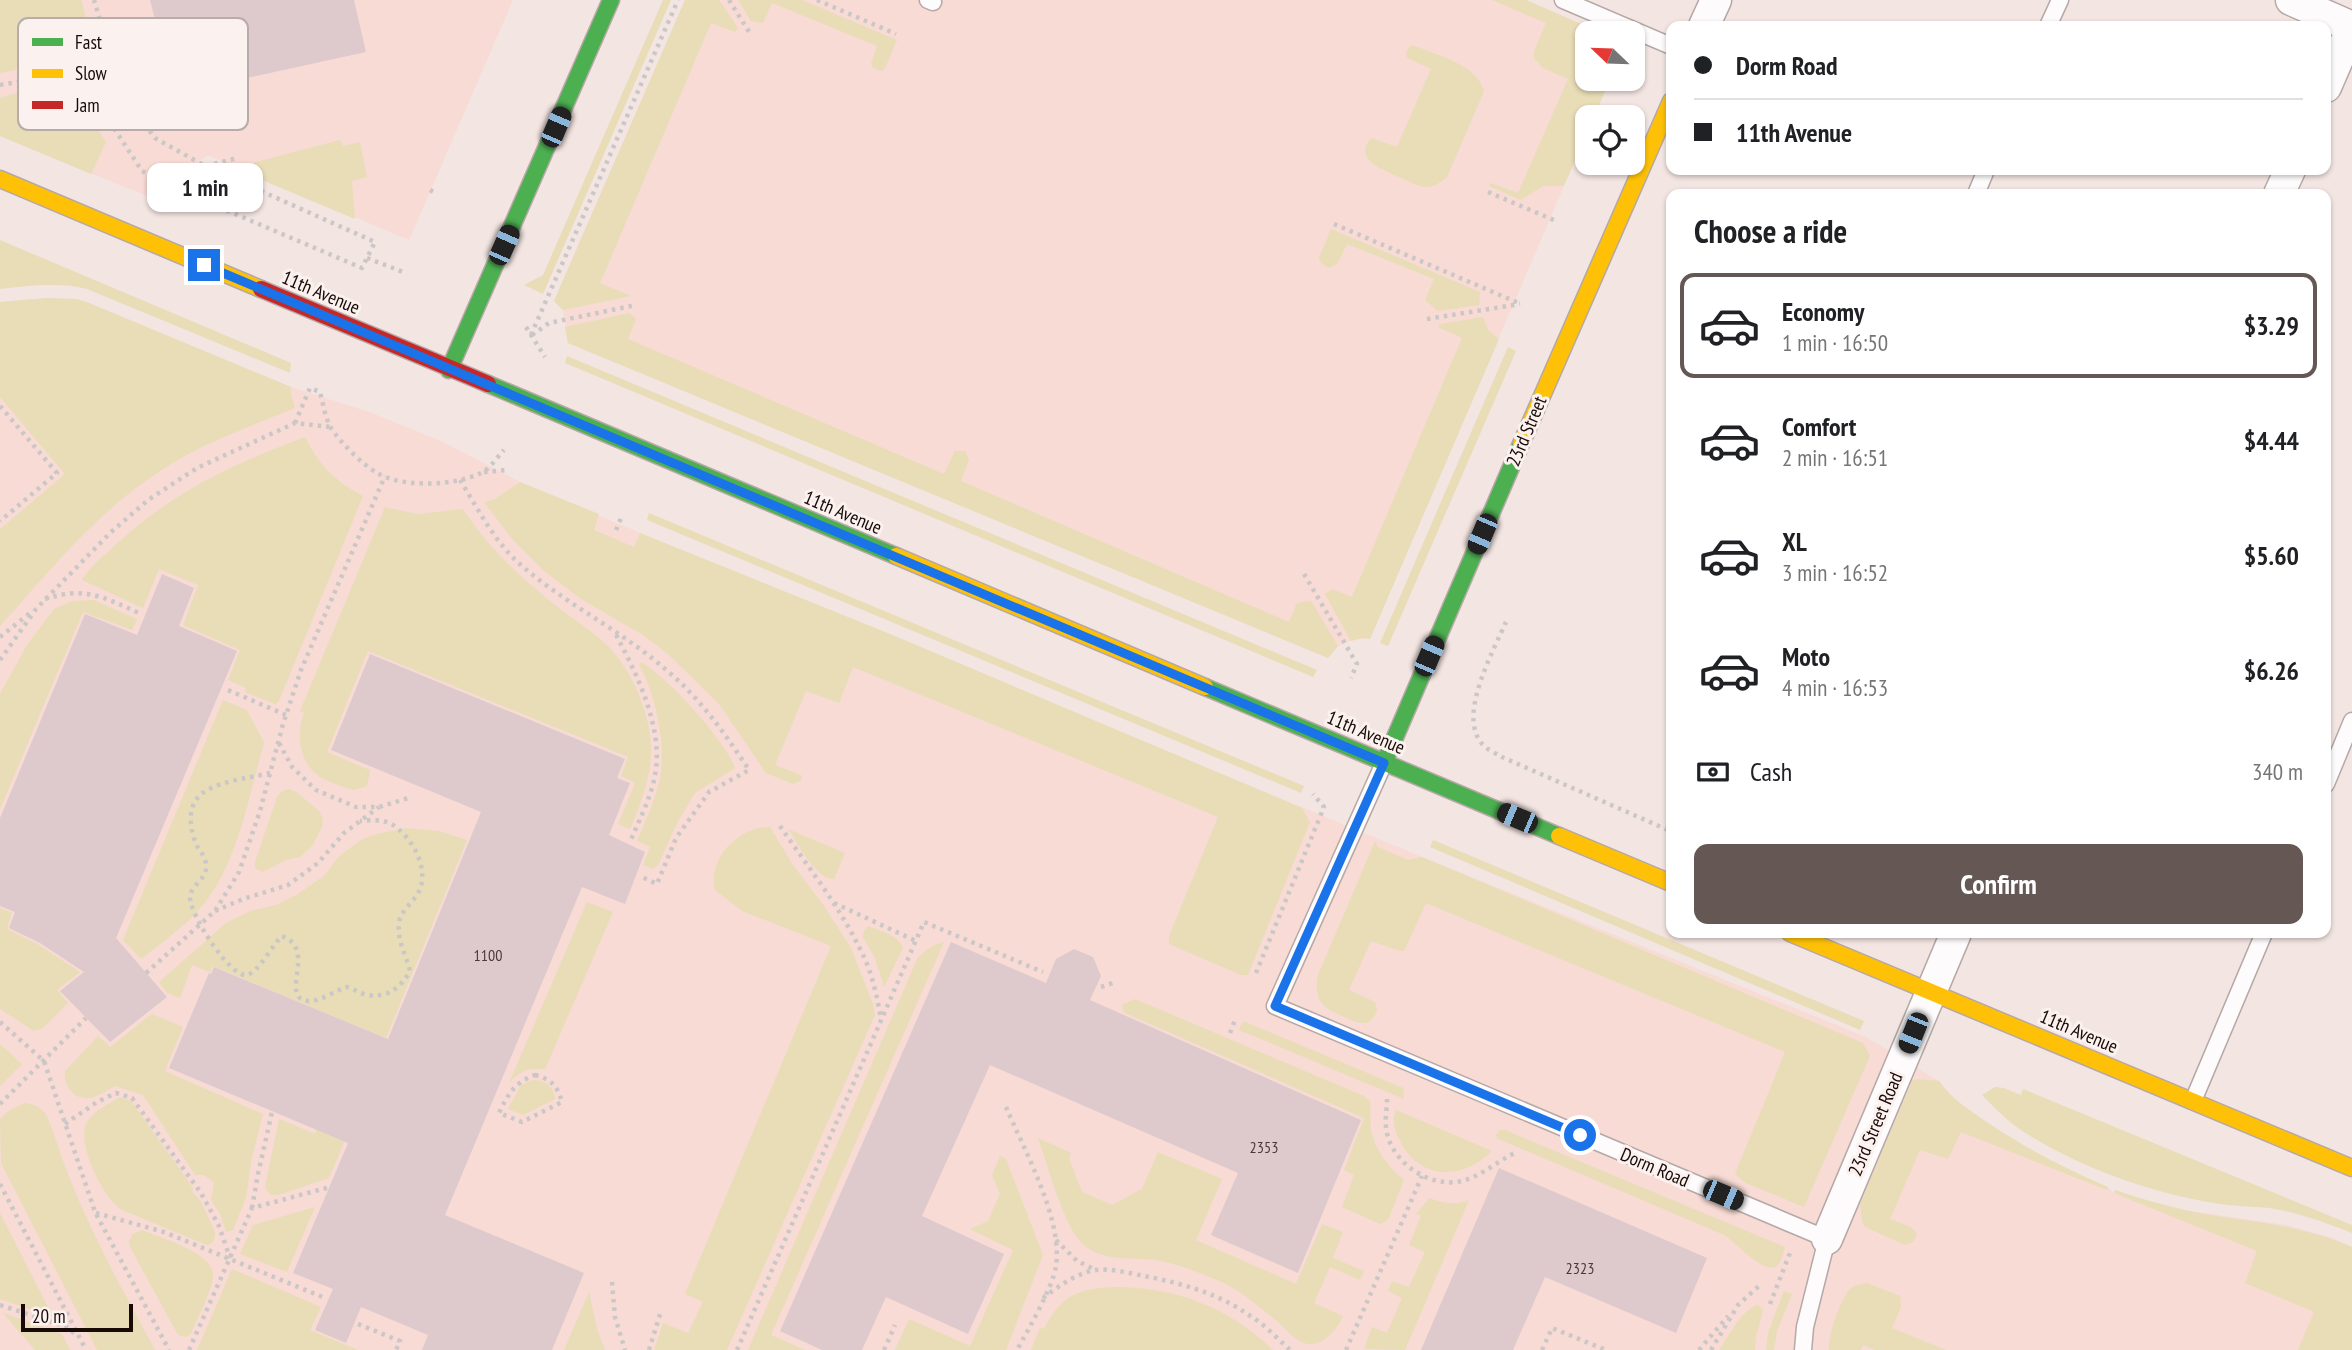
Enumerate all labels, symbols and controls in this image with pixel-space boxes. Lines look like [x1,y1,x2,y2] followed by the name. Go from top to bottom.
[18,18,248,130] legend
[1575,21,1645,91] north arrow
[1575,21,1645,175] map controls
[75,30,103,54] text: Fast
[1736,49,1838,82] text: Dorm Road
[75,61,108,85] text: Slow
[74,93,100,117] text: Jam
[539,104,574,150] car
[1575,105,1645,175] button: locate
[1736,116,1852,149] text: 11th Avenue
[146,163,262,212] callout: 1 min
[182,173,228,202] text: 1 min
[1694,210,1847,252] text: Choose a ride
[486,222,523,268] car
[188,249,220,281] route end
[278,265,364,319] street label: 11th Avenue
[1698,294,1761,357] icon: car
[1782,295,1864,328] text: Economy
[2244,309,2299,342] text: $3.29
[1782,328,1888,357] text: 1 min · 16:50
[1501,392,1552,470] street label: 23rd Street
[1698,409,1761,472] icon: car
[1782,410,1856,443] text: Comfort
[2244,424,2299,457] text: $4.44
[1782,443,1888,472] text: 2 min · 16:51
[800,485,886,539] street label: 11th Avenue
[1465,511,1500,557] car
[1698,524,1761,587] icon: car
[1782,525,1807,558] text: XL
[2244,539,2299,572] text: $5.60
[1782,558,1888,587] text: 3 min · 16:52
[1412,633,1447,679] car
[1698,639,1761,702] icon: car
[1782,640,1830,673] text: Moto
[2244,654,2299,687] text: $6.26
[1782,673,1888,702] text: 4 min · 16:53
[1323,705,1409,759] street label: 11th Avenue
[1694,753,1732,791] icon: cash
[1750,755,1792,788] text: Cash
[2252,757,2303,786] text: 340 m
[1494,800,1541,836] car
[1694,844,2303,924] button: Confirm
[474,945,502,965] house number: 1100
[2036,1004,2122,1058] street label: 11th Avenue
[1896,1010,1931,1056] car
[1842,1069,1908,1179] street label: 23rd Street Road
[1564,1119,1596,1151] route start
[1250,1137,1278,1157] house number: 2353
[1617,1142,1693,1192] street label: Dorm Road
[1700,1177,1747,1213] car
[1566,1258,1594,1278] house number: 2323
[21,1301,133,1333] scale bar
[32,1304,66,1328] text: 20 m

